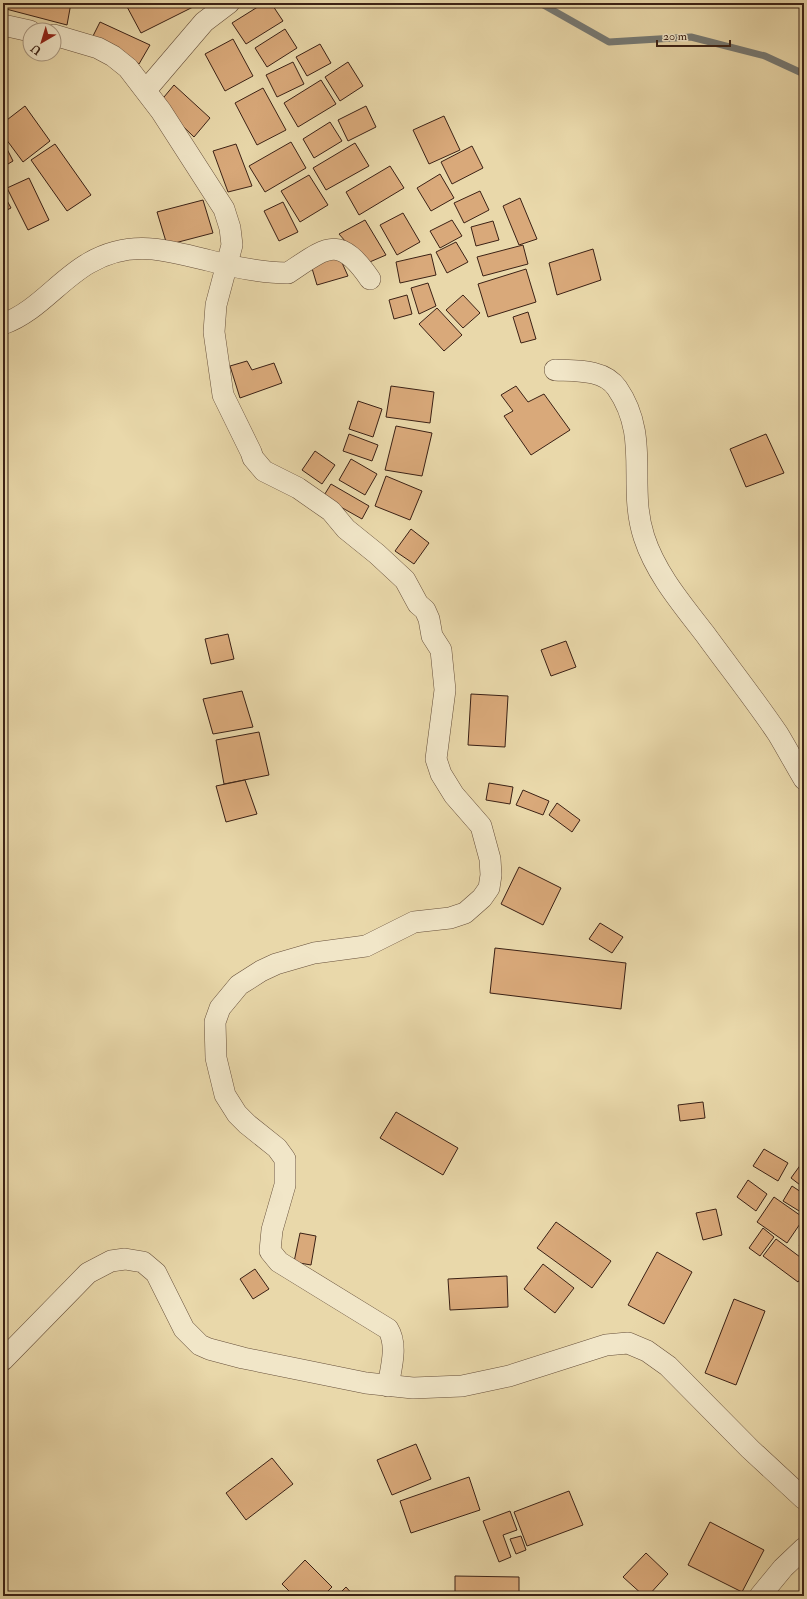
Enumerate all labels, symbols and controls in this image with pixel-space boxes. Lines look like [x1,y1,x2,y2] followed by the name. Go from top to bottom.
[22,22,62,62] north arrow
[657,22,730,48] scale bar
[663,29,688,44] text: 20 m
[28,41,44,57] text: U

